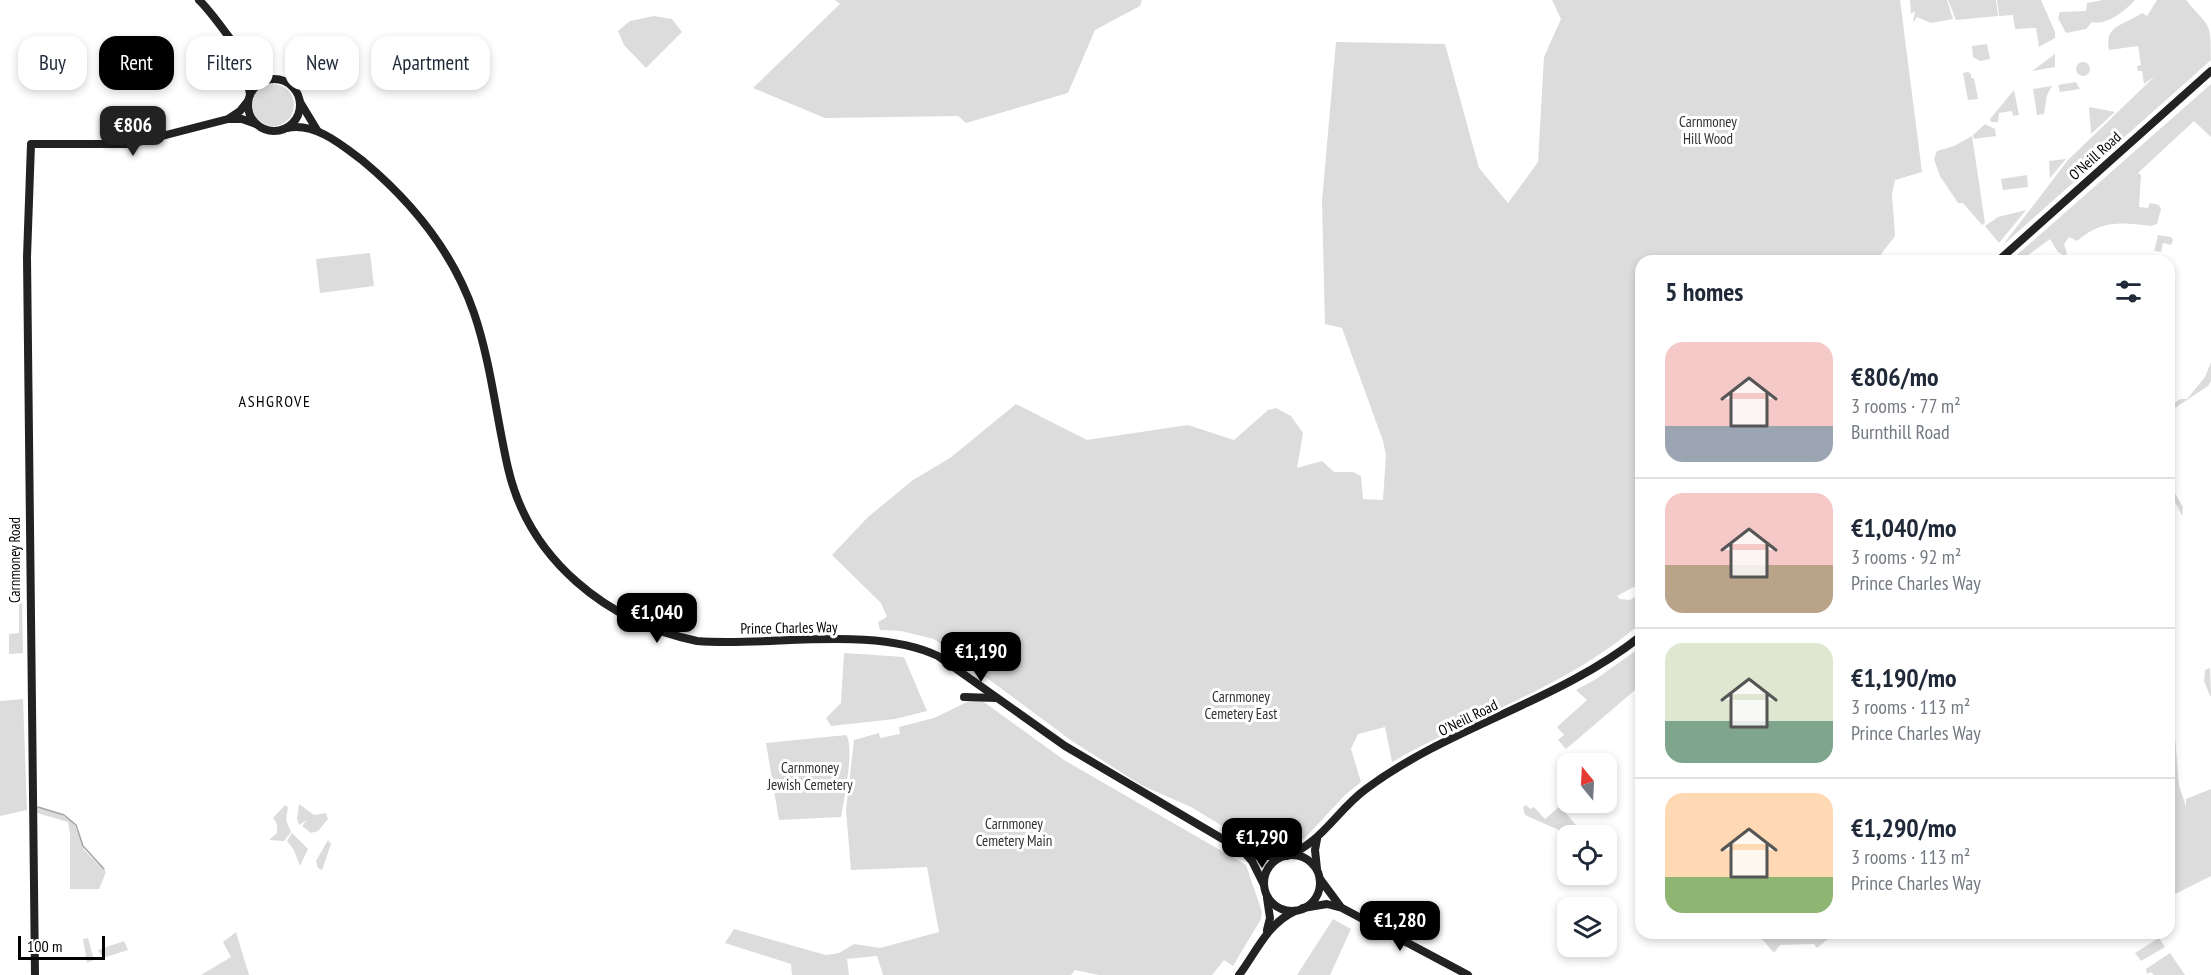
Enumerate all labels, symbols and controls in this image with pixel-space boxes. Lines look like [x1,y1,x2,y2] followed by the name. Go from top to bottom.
[18,36,87,90] chip: Buy
[99,36,174,90] chip: Rent
[186,36,273,90] chip: Filters
[285,36,359,90] chip: New
[371,36,490,90] chip: Apartment
[97,106,169,157] pin: €806
[114,112,152,138] text: €806
[1679,112,1737,148] park label: Carnmoney Hill Wood
[2065,127,2125,184] street label: O'Neill Road
[1665,275,1743,308] text: 5 homes
[2112,275,2145,308] icon: filters
[1851,360,1939,393] text: €806/mo
[1713,366,1785,438] icon: home
[239,391,311,411] district label: ASHGROVE
[1851,393,1961,419] text: 3 rooms · 77 m²
[1851,419,1950,445] text: Burnthill Road
[1851,511,1957,544] text: €1,040/mo
[5,517,24,603] street label: Carnmoney Road
[1713,517,1785,589] icon: home
[1851,544,1961,570] text: 3 rooms · 92 m²
[1851,570,1981,596] text: Prince Charles Way
[608,593,706,644] pin: €1,040
[631,599,683,625] text: €1,040
[740,617,838,638] street label: Prince Charles Way
[932,632,1030,683] pin: €1,190
[955,638,1007,664] text: €1,190
[1851,661,1957,694] text: €1,190/mo
[1713,667,1785,739] icon: home
[1205,687,1277,723] park label: Carnmoney Cemetery East
[1851,694,1970,720] text: 3 rooms · 113 m²
[1435,695,1501,740] street label: O'Neill Road
[1851,720,1981,746] text: Prince Charles Way
[1557,753,1617,813] north arrow
[1557,753,1617,957] map controls
[766,758,853,794] park label: Carnmoney Jewish Cemetery
[1851,811,1957,844] text: €1,290/mo
[976,814,1052,850] park label: Carnmoney Cemetery Main
[1713,817,1785,889] icon: home
[1213,818,1311,869] pin: €1,290
[1236,824,1288,850] text: €1,290
[1557,825,1617,885] button: locate
[1851,844,1970,870] text: 3 rooms · 113 m²
[1851,870,1981,896] text: Prince Charles Way
[1557,897,1617,957] button: layers
[1351,901,1449,952] pin: €1,280
[1374,907,1426,933] text: €1,280
[18,933,105,960] scale bar
[27,936,62,956] text: 100 m

